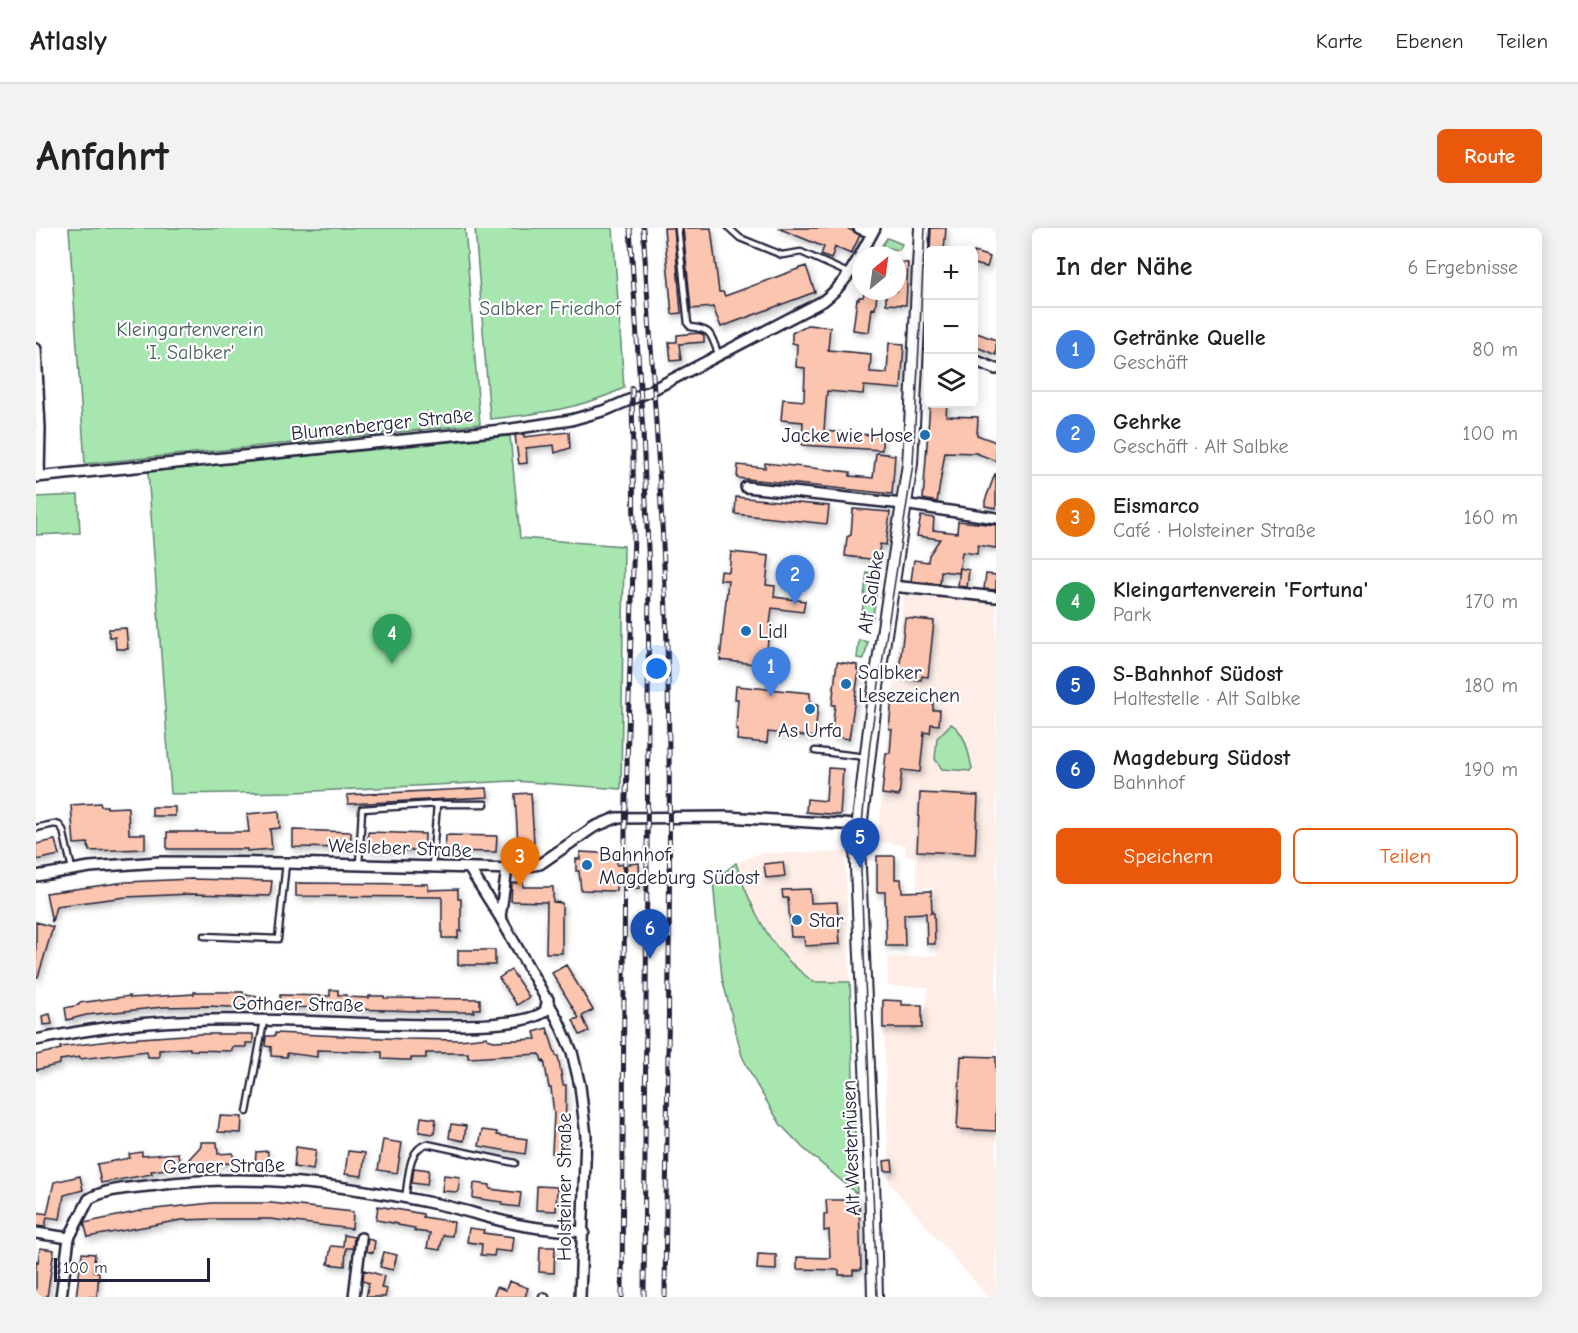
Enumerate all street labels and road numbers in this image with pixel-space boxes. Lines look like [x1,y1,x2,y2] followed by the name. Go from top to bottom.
[290,403,474,445] street label: Blumenberger Straße
[853,549,889,635] street label: Alt Salbke
[328,834,472,862] street label: Welsleber Straße
[232,991,364,1017] street label: Gothaer Straße
[837,1080,865,1216] street label: Alt Westerhüsen
[553,1113,576,1261] street label: Holsteiner Straße
[163,1153,285,1179] street label: Geraer Straße

